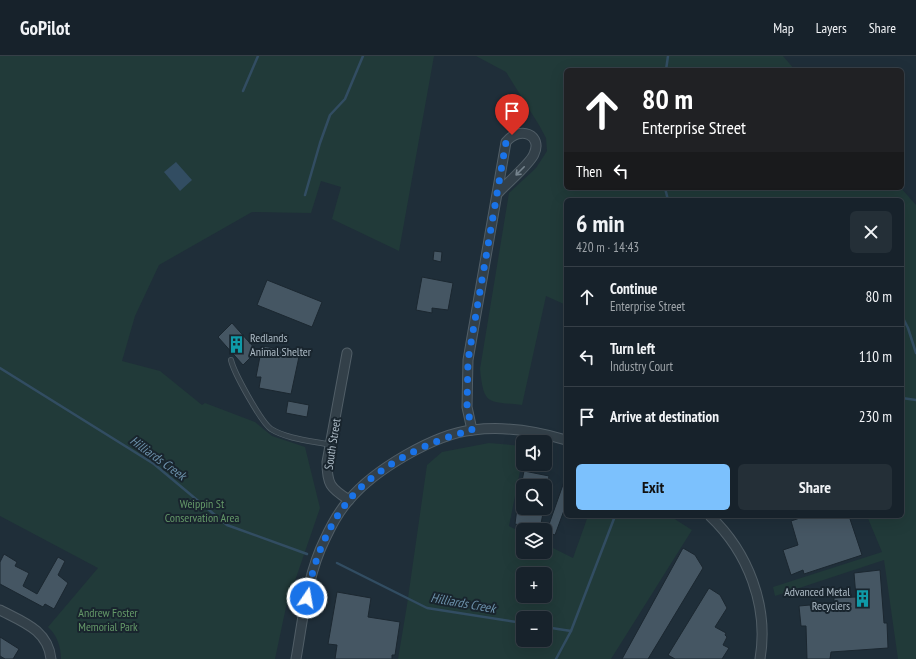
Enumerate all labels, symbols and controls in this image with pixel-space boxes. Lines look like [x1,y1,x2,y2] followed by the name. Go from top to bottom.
[20,16,70,40] text: GoPilot
[773,19,794,37] text: Map
[816,19,847,37] text: Layers
[869,19,896,37] text: Share
[642,80,693,117] text: 80 m
[576,84,628,136] icon: ahead
[495,94,529,135] pin
[501,100,523,122] icon: arrive
[642,116,746,139] text: Enterprise Street
[610,160,632,182] icon: left
[576,162,602,181] text: Then
[515,165,525,175] one-way arrow
[576,208,624,239] text: 6 min
[850,211,892,253] button: close
[576,239,639,256] text: 420 m · 14:43
[610,279,657,298] text: Continue
[576,286,598,308] icon: ahead
[866,287,892,306] text: 80 m
[610,298,685,315] text: Enterprise Street
[250,330,312,359] place label: Redlands Animal Shelter
[227,334,247,354] building icon: Redlands Animal Shelter
[610,339,655,358] text: Turn left
[576,346,598,368] icon: left
[859,347,892,366] text: 110 m
[610,358,673,375] text: Industry Court
[576,406,598,428] icon: arrive
[610,407,719,426] text: Arrive at destination
[859,407,892,426] text: 230 m
[321,417,344,471] street label: South Street
[127,432,191,485] water label: Hilliards Creek
[516,435,552,647] map controls
[516,435,552,471] button: sound
[576,464,730,510] button: Exit
[738,464,892,510] button: Share
[516,479,552,515] button: search
[165,496,240,525] park label: Weippin St Conservation Area
[516,523,552,559] button: layers
[516,567,552,603] button: +
[286,577,328,619] position arrow
[784,584,850,613] place label: Advanced Metal Recyclers
[853,588,873,608] building icon: Advanced Metal Recyclers
[429,589,499,617] water label: Hilliards Creek
[78,605,138,634] park label: Andrew Foster Memorial Park
[516,611,552,647] button: −

